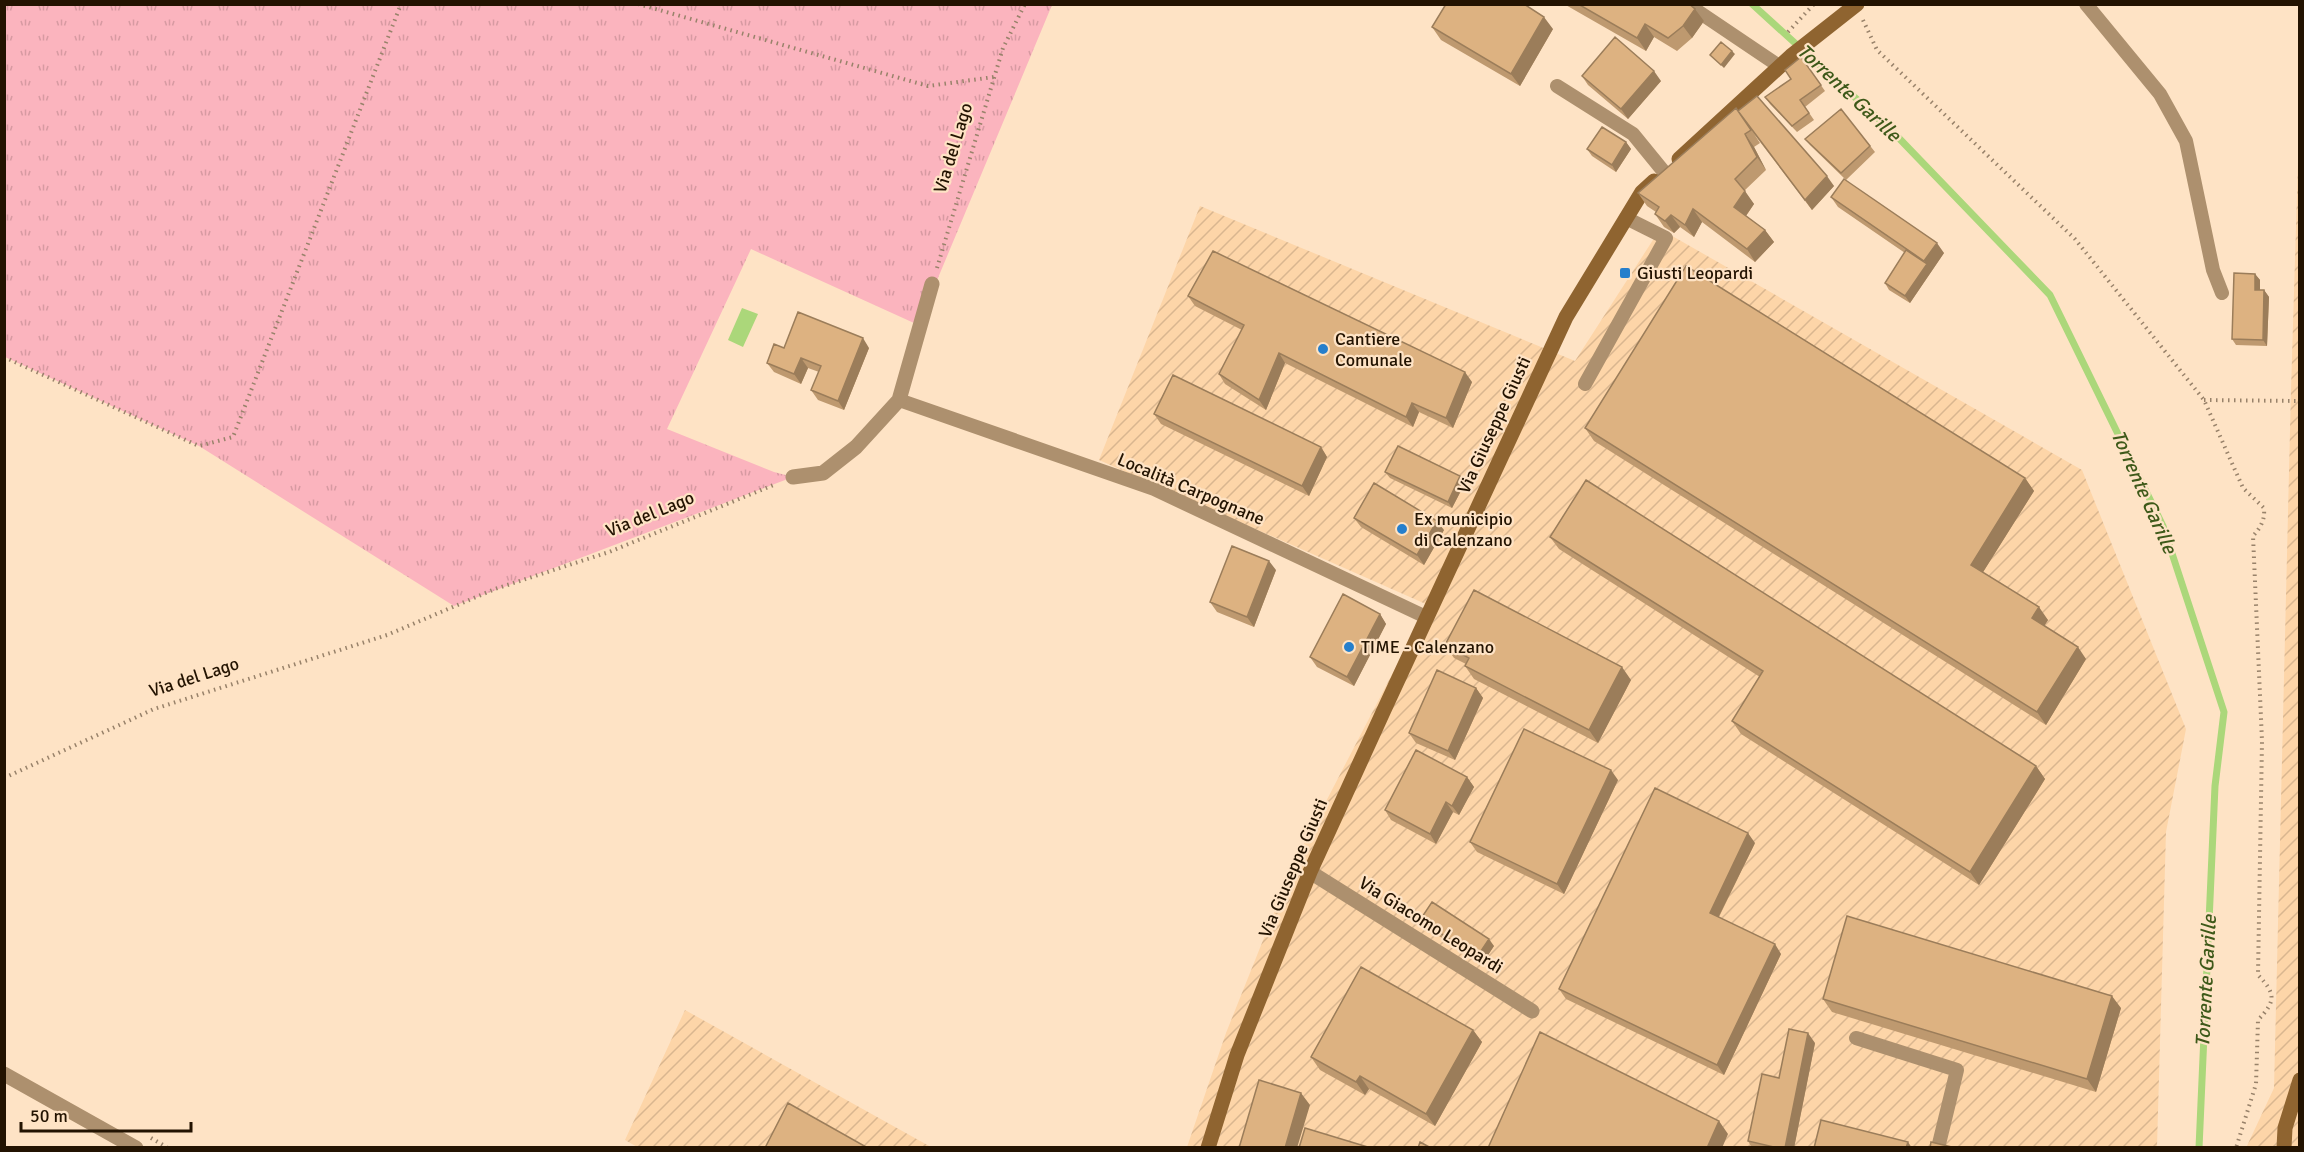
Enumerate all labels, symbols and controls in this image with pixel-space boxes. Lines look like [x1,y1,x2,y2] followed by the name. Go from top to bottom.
[1792,39,1907,148] water label: Torrente Garille
[929,100,977,196] street label: Via del Lago
[1637,262,1753,284] place label: Giusti Leopardi
[1618,266,1632,280] marker: Giusti Leopardi
[1335,328,1412,371] place label: Cantiere Comunale
[1316,342,1330,356] marker: Cantiere Comunale
[1453,353,1535,497] street label: Via Giuseppe Giusti
[2106,426,2183,559] water label: Torrente Garille
[1114,448,1268,530] street label: Località Carpognane
[603,486,697,542] street label: Via del Lago
[1414,508,1513,551] place label: Ex municipio di Calenzano
[1395,522,1409,536] marker: Ex municipio di Calenzano
[1361,636,1494,658] place label: TIME - Calenzano
[1342,640,1356,654] marker: TIME - Calenzano
[146,652,242,702] street label: Via del Lago
[1254,795,1332,941] street label: Via Giuseppe Giusti
[1355,872,1507,978] street label: Via Giacomo Leopardi
[2190,913,2222,1048] water label: Torrente Garille
[21,1095,190,1133] scale bar
[30,1105,68,1127] text: 50 m

